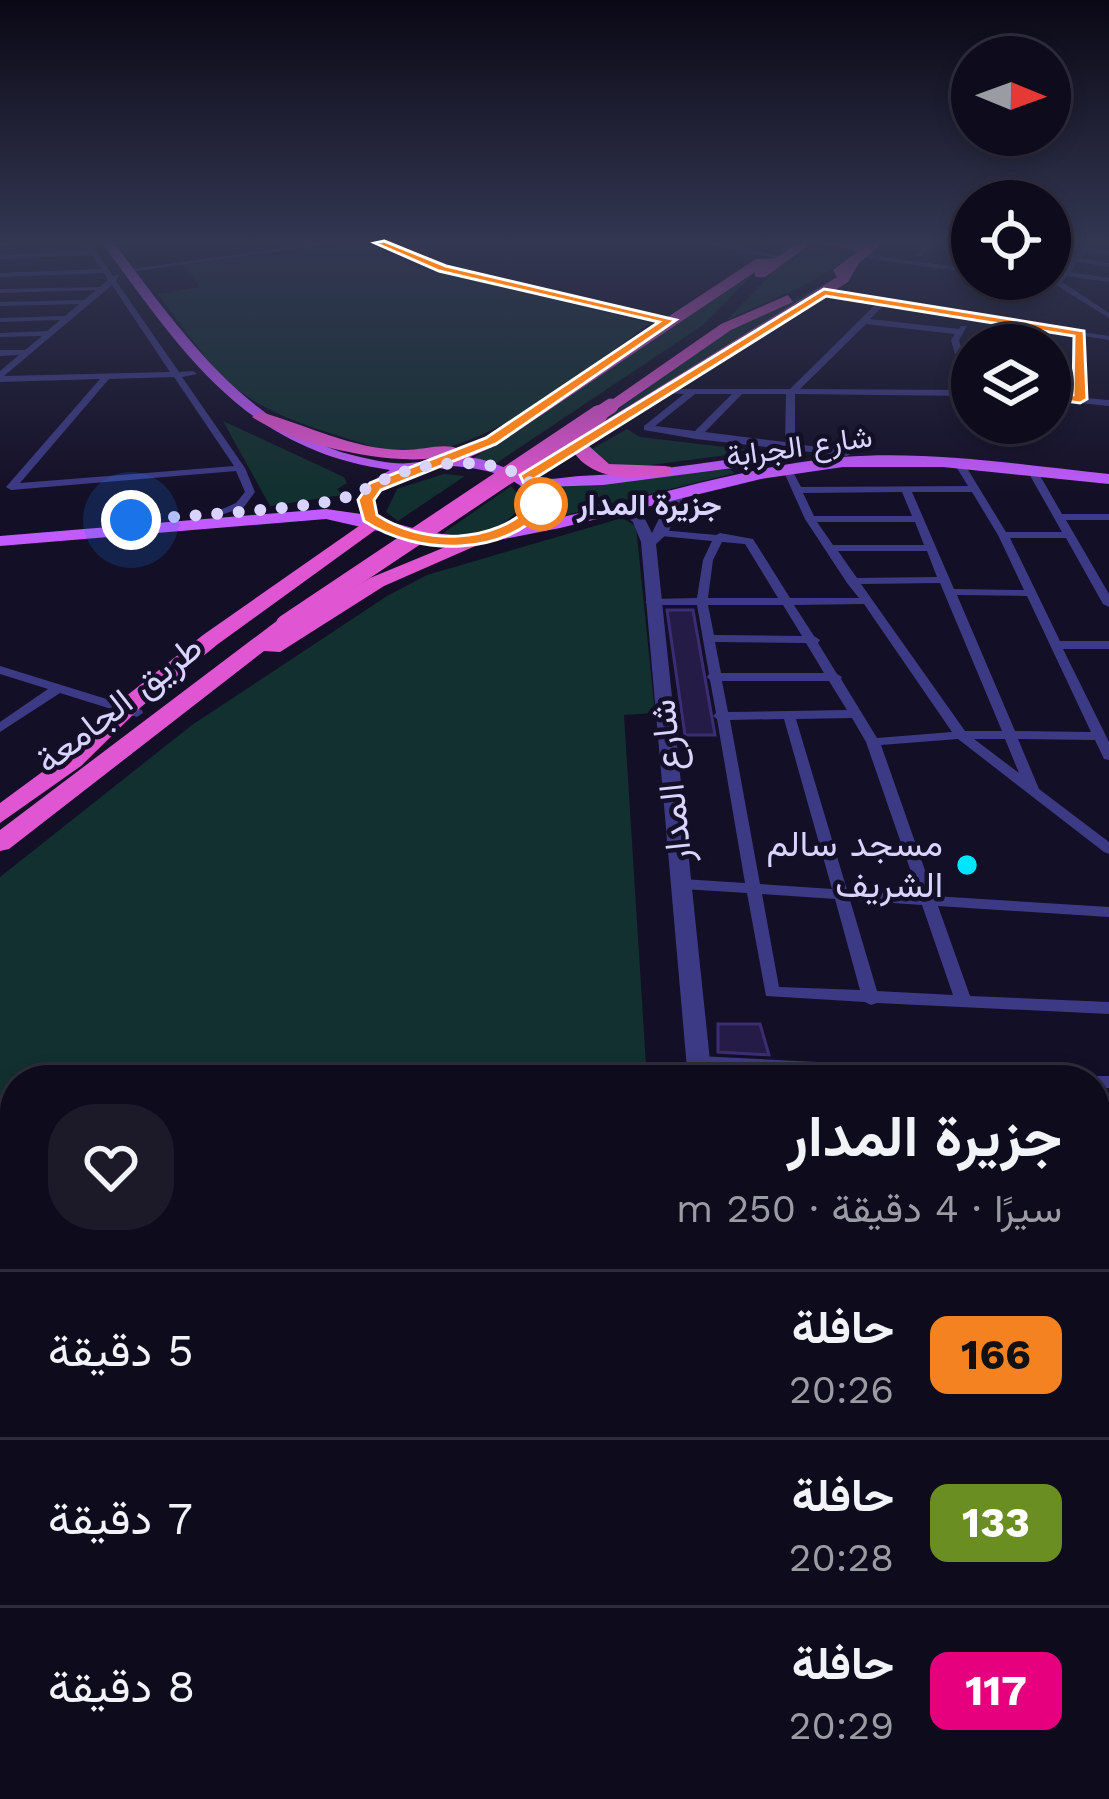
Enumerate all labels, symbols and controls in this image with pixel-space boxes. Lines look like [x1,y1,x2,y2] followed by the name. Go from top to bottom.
[951,36,1071,156] north arrow
[951,36,1071,444] map controls
[951,180,1071,300] button: locate
[951,324,1071,444] button: layers
[724,418,875,477] street label: شارع الجرابة
[516,479,566,529] marker: جزيرة المدار
[576,487,722,523] place label: جزيرة المدار
[101,490,161,550] your location
[27,626,211,783] street label: طريق الجامعة
[642,697,704,866] street label: شارع المدار
[766,823,943,907] place label: مسجد سالم الشريف
[954,852,980,878] marker: مسجد سالم الشريف
[787,1103,1062,1170] text: جزيرة المدار
[48,1104,174,1230] button: heart
[676,1186,1062,1231] text: سيرًا · 4 دقيقة · 250 m
[792,1301,894,1354] text: حافلة
[48,1324,194,1377] text: 5 دقيقة
[961,1330,1031,1379] text: 166
[789,1367,894,1412] text: 20:26
[792,1469,894,1522] text: حافلة
[48,1492,193,1545] text: 7 دقيقة
[962,1498,1030,1547] text: 133
[789,1535,894,1580] text: 20:28
[792,1637,894,1690] text: حافلة
[48,1660,195,1713] text: 8 دقيقة
[965,1666,1027,1715] text: 117
[789,1703,894,1748] text: 20:29

